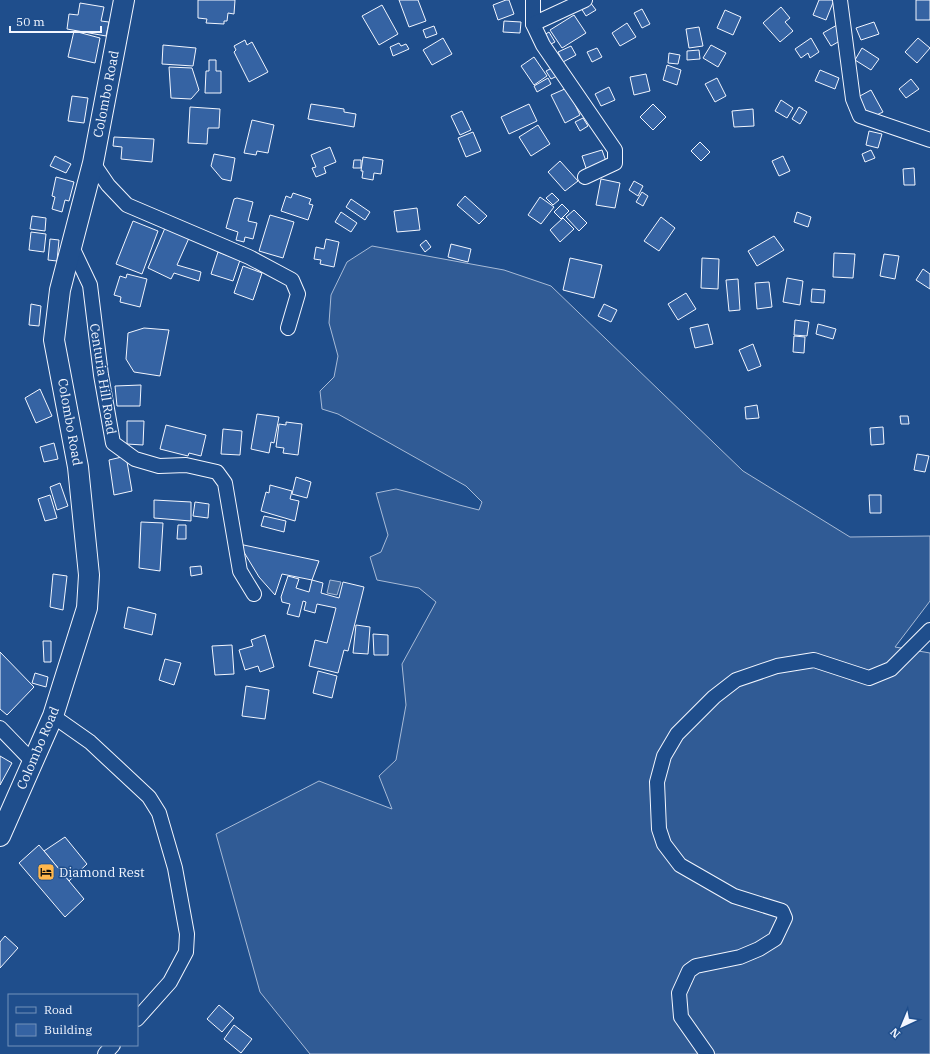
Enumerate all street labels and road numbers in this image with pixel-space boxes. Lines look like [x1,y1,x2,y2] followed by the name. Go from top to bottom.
[89,49,123,139] street label: Colombo Road
[86,322,120,436] street label: Centuria Hill Road
[54,377,86,467] street label: Colombo Road
[13,704,63,792] street label: Colombo Road

